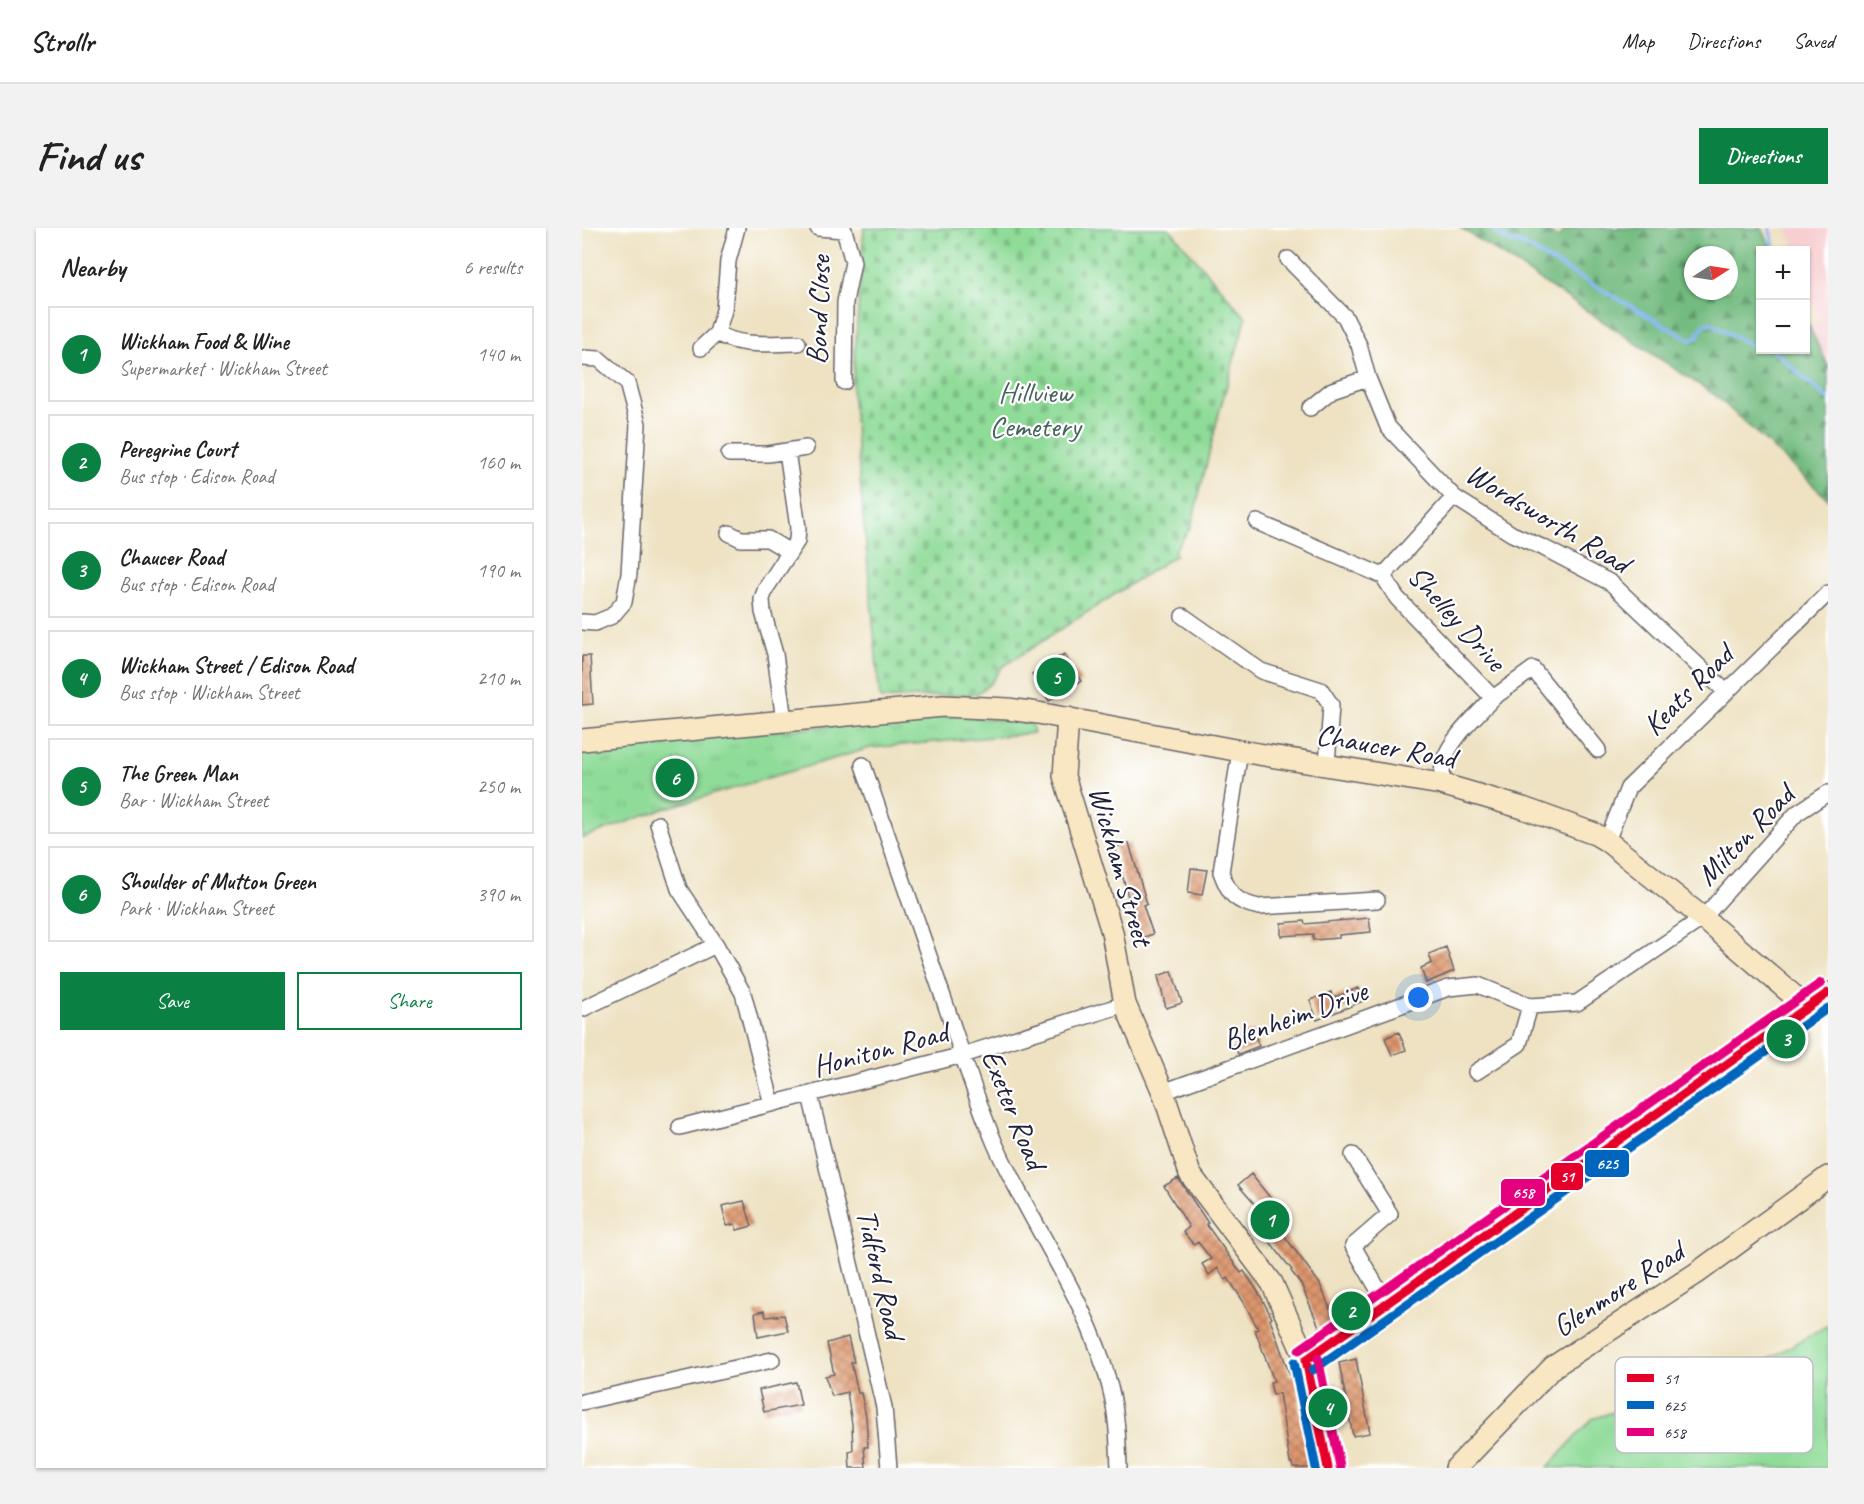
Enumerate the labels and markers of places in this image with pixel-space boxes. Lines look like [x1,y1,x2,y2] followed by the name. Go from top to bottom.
[1036,654,1076,700] pin: 5
[656,756,694,800] pin: 6
[1766,1016,1806,1062] pin: 3
[1250,1198,1290,1242] pin: 1
[1332,1288,1370,1334] pin: 2
[1308,1386,1348,1430] pin: 4

